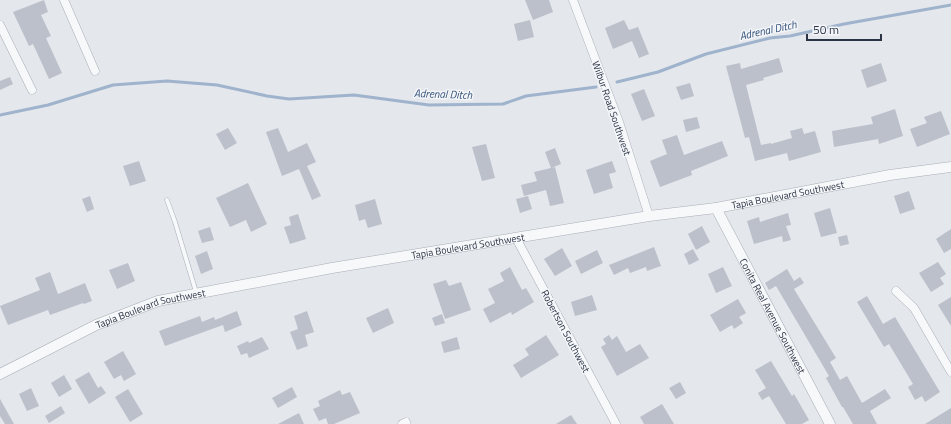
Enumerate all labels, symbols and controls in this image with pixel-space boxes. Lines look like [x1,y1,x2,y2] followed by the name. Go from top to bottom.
[738,16,799,44] water label: Adrenal Ditch
[807,16,881,42] scale bar
[813,20,839,39] text: 50 m
[588,59,635,158] street label: Wilbur Road Southwest
[414,85,473,103] water label: Adrenal Ditch
[730,177,846,213] street label: Tapia Boulevard Southwest
[410,229,526,263] street label: Tapia Boulevard Southwest
[736,256,809,377] street label: Conita Real Avenue Southwest
[93,285,207,332] street label: Tapia Boulevard Southwest
[537,287,594,376] street label: Robertson Southwest

